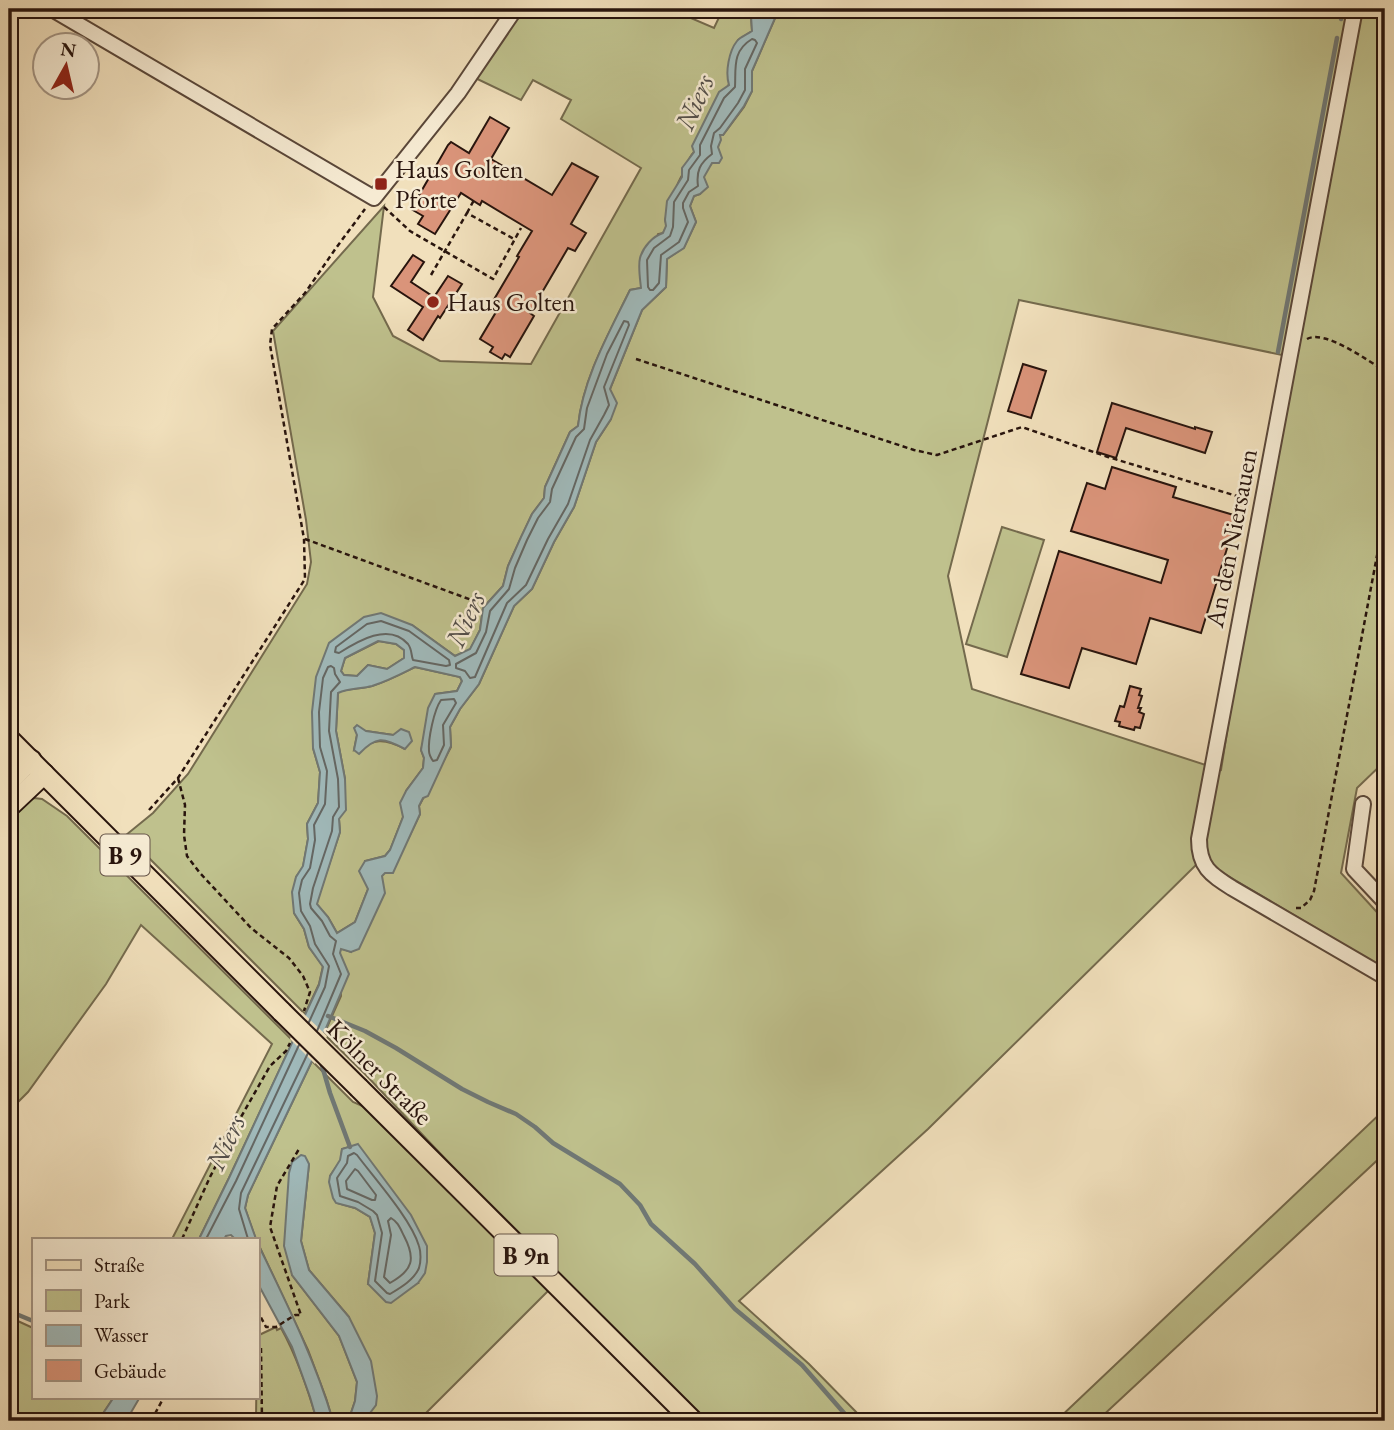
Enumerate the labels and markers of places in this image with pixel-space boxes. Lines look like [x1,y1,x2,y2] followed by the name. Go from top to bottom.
[395,152,524,216] place label: Haus Golten Pforte
[373,176,389,192] marker: Haus Golten Pforte
[447,285,576,319] place label: Haus Golten
[425,294,441,310] marker: Haus Golten

